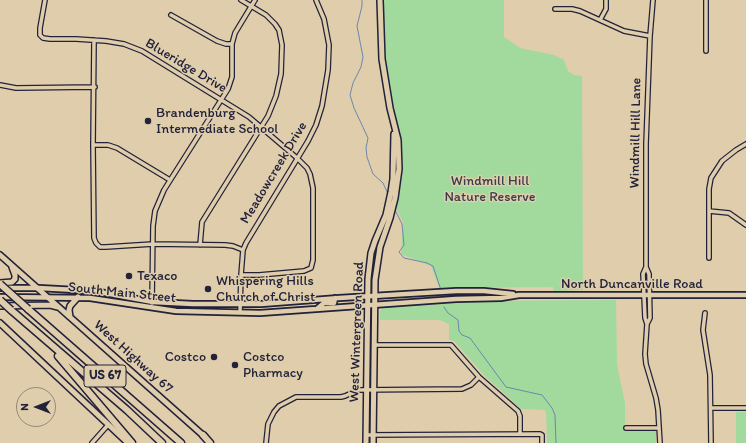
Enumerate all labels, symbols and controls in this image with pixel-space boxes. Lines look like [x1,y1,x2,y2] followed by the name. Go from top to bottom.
[142,35,230,97] street label: Blueridge Drive
[627,78,645,188] street label: Windmill Hill Lane
[156,105,278,138] place label: Brandenburg Intermediate School
[143,116,153,126] marker: Brandenburg Intermediate School
[237,119,311,227] street label: Meadowcreek Drive
[444,173,536,206] park label: Windmill Hill Nature Reserve
[346,261,368,403] street label: West Wintergreen Road
[137,268,177,284] place label: Texaco
[124,271,134,281] marker: Texaco
[216,273,315,306] place label: Whispering Hills Church of Christ
[561,276,703,292] street label: North Duncanville Road
[67,279,177,307] street label: South Main Street
[203,284,213,294] marker: Whispering Hills Church of Christ
[90,317,176,397] street label: West Highway 67
[165,349,206,365] place label: Costco
[243,349,303,382] place label: Costco Pharmacy
[209,352,219,362] marker: Costco
[230,360,240,370] marker: Costco Pharmacy
[84,365,126,387] road number: US 67
[16,387,56,427] north arrow
[18,403,31,411] text: N

